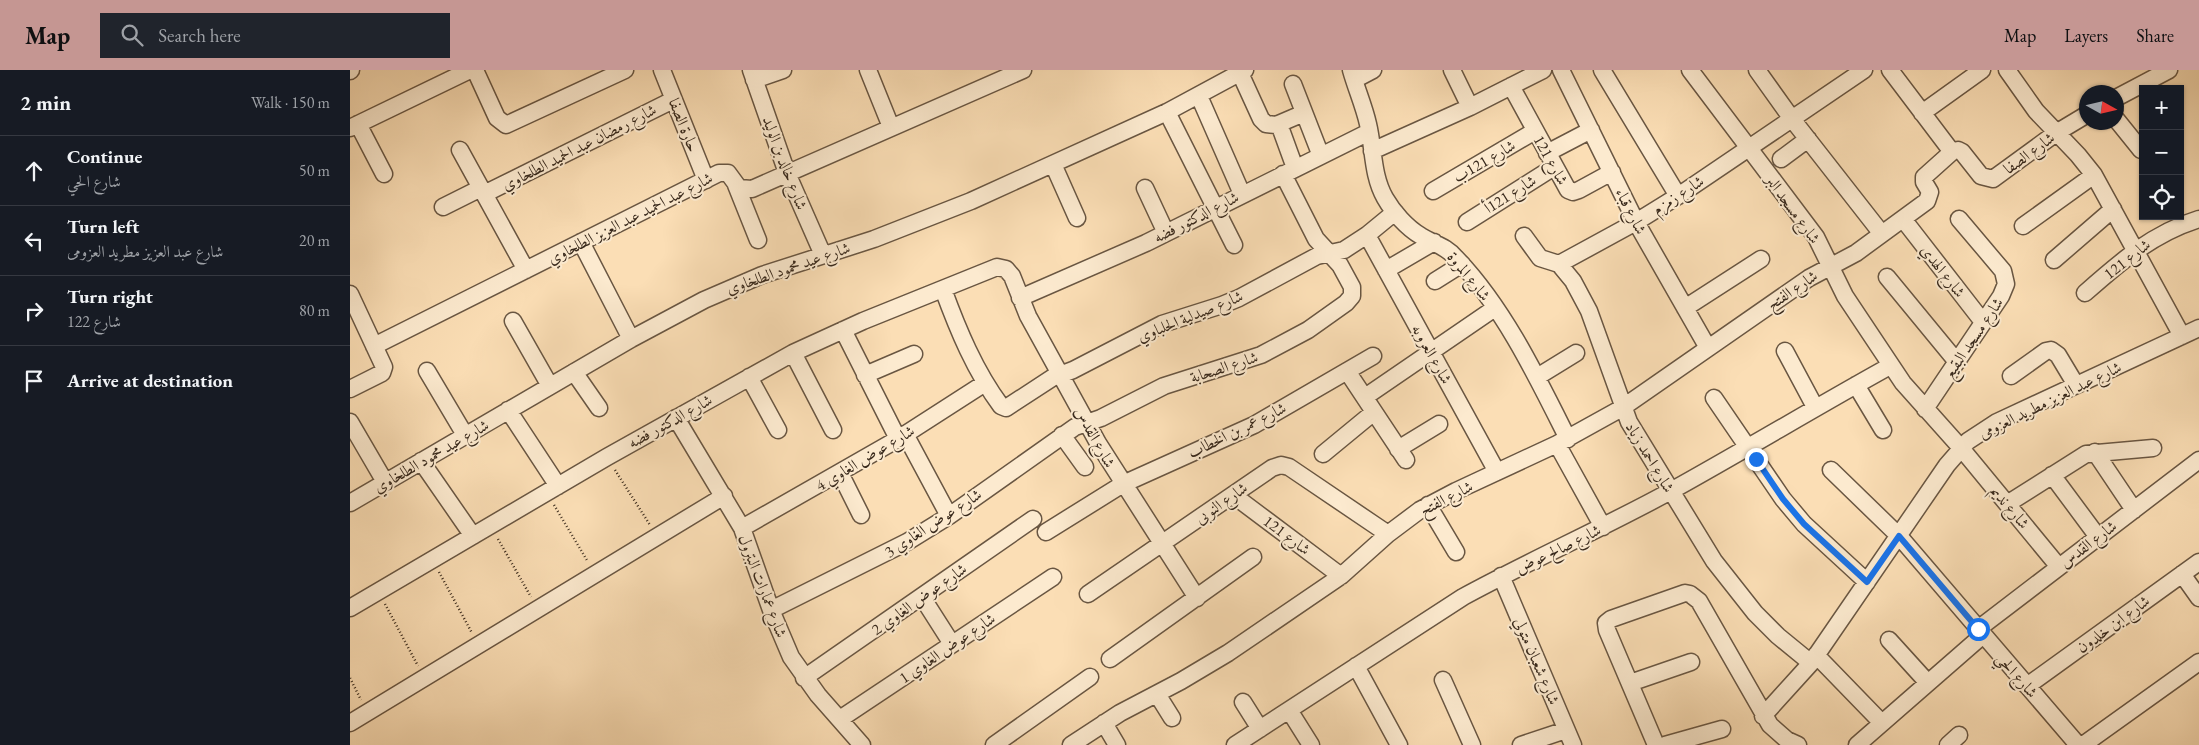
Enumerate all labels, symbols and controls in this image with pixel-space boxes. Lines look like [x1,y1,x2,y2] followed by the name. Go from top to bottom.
[100,13,450,58] search box
[25,20,70,51] text: Map
[118,21,146,49] icon: search
[158,23,241,48] text: Search here
[2004,24,2036,47] text: Map
[2064,24,2108,47] text: Layers
[2136,24,2174,47] text: Share
[2079,85,2124,130] north arrow
[2139,85,2184,220] map controls
[2139,85,2184,130] button: +
[20,89,71,116] text: 2 min
[251,92,330,113] text: Walk · 150 m
[664,95,704,155] street label: حارة الصفا
[498,99,661,198] street label: شارع رمضان عبد الحميد الطلخاوي
[755,113,813,214] street label: شارع خالد بن الوليد
[1999,127,2061,181] street label: شارع الصفا
[2139,130,2184,175] button: −
[1526,131,1573,190] street label: شارع 121
[1449,135,1521,190] street label: شارع 121ب
[67,144,142,169] text: Continue
[20,157,48,185] icon: ahead
[299,160,330,181] text: 50 m
[544,167,718,272] street label: شارع عبد الحميد عبد العزيز الطلخاوي
[1479,169,1542,221] street label: شارع 121أ
[1757,169,1825,250] street label: شارع مسجد البر
[1648,170,1710,223] street label: شارع زمزم
[67,171,121,192] text: شارع الحي
[2139,175,2184,220] button: locate
[1608,184,1652,239] street label: شارع قباء
[1150,186,1244,250] street label: شارع الدكتور فضه
[67,214,139,239] text: Turn left
[20,227,48,255] icon: left
[299,230,330,251] text: 20 m
[2099,234,2157,286] street label: شارع 121
[723,237,854,302] street label: شارع عيد محمود الطلخاوي
[1913,240,1970,304] street label: شارع الهدي
[67,241,223,262] text: شارع عبد العزيز مطريد العزومى
[1440,247,1495,307] street label: شارع المروة
[1762,265,1824,318] street label: شارع الفتح
[67,284,153,309] text: Turn right
[1134,285,1247,350] street label: شارع صيدلية الحلباوي
[1938,293,2012,385] street label: شارع مسجد البقيع
[20,297,48,325] icon: right
[299,300,330,321] text: 80 m
[67,311,121,332] text: شارع 122
[1404,320,1457,389] street label: شارع العروبه
[1187,346,1262,391] street label: شارع الصحابة
[1975,356,2126,446] street label: شارع عبد العزيز مطريد العزومى
[20,367,48,395] icon: arrive
[67,368,233,393] text: Arrive at destination
[624,389,717,455] street label: شارع الدكتور فضه
[1184,397,1291,466] street label: شارع عمر بن الخطاب
[1067,403,1120,473] street label: شارع القدس
[369,414,494,500] street label: شارع عيد محمود الطلخاوي
[1618,418,1679,498] street label: شارع احمد زياد
[812,420,920,498] street label: شارع عوض الغاوي 4
[1745,448,1768,471] route end
[1416,476,1478,524] street label: شارع الفتح
[1191,477,1253,531] street label: شارع النوبى
[1983,481,2034,536] street label: شارع نديم
[880,484,987,565] street label: شارع عوض الغاوي 3
[1257,510,1315,562] street label: شارع 121
[2055,516,2123,575] street label: شارع القدس
[1512,519,1606,581] street label: شارع صالح عوض
[731,531,792,642] street label: شارع عمارات البترول
[867,558,973,642] street label: شارع عوض الغاوي 2
[2072,590,2156,660] street label: شارع ابن خلدون
[895,608,1001,691] street label: شارع عوض الغاوي 1
[1506,614,1565,709] street label: شارع شعبان متولي
[1967,618,1990,641] route start
[1988,648,2043,706] street label: شارع الحي

